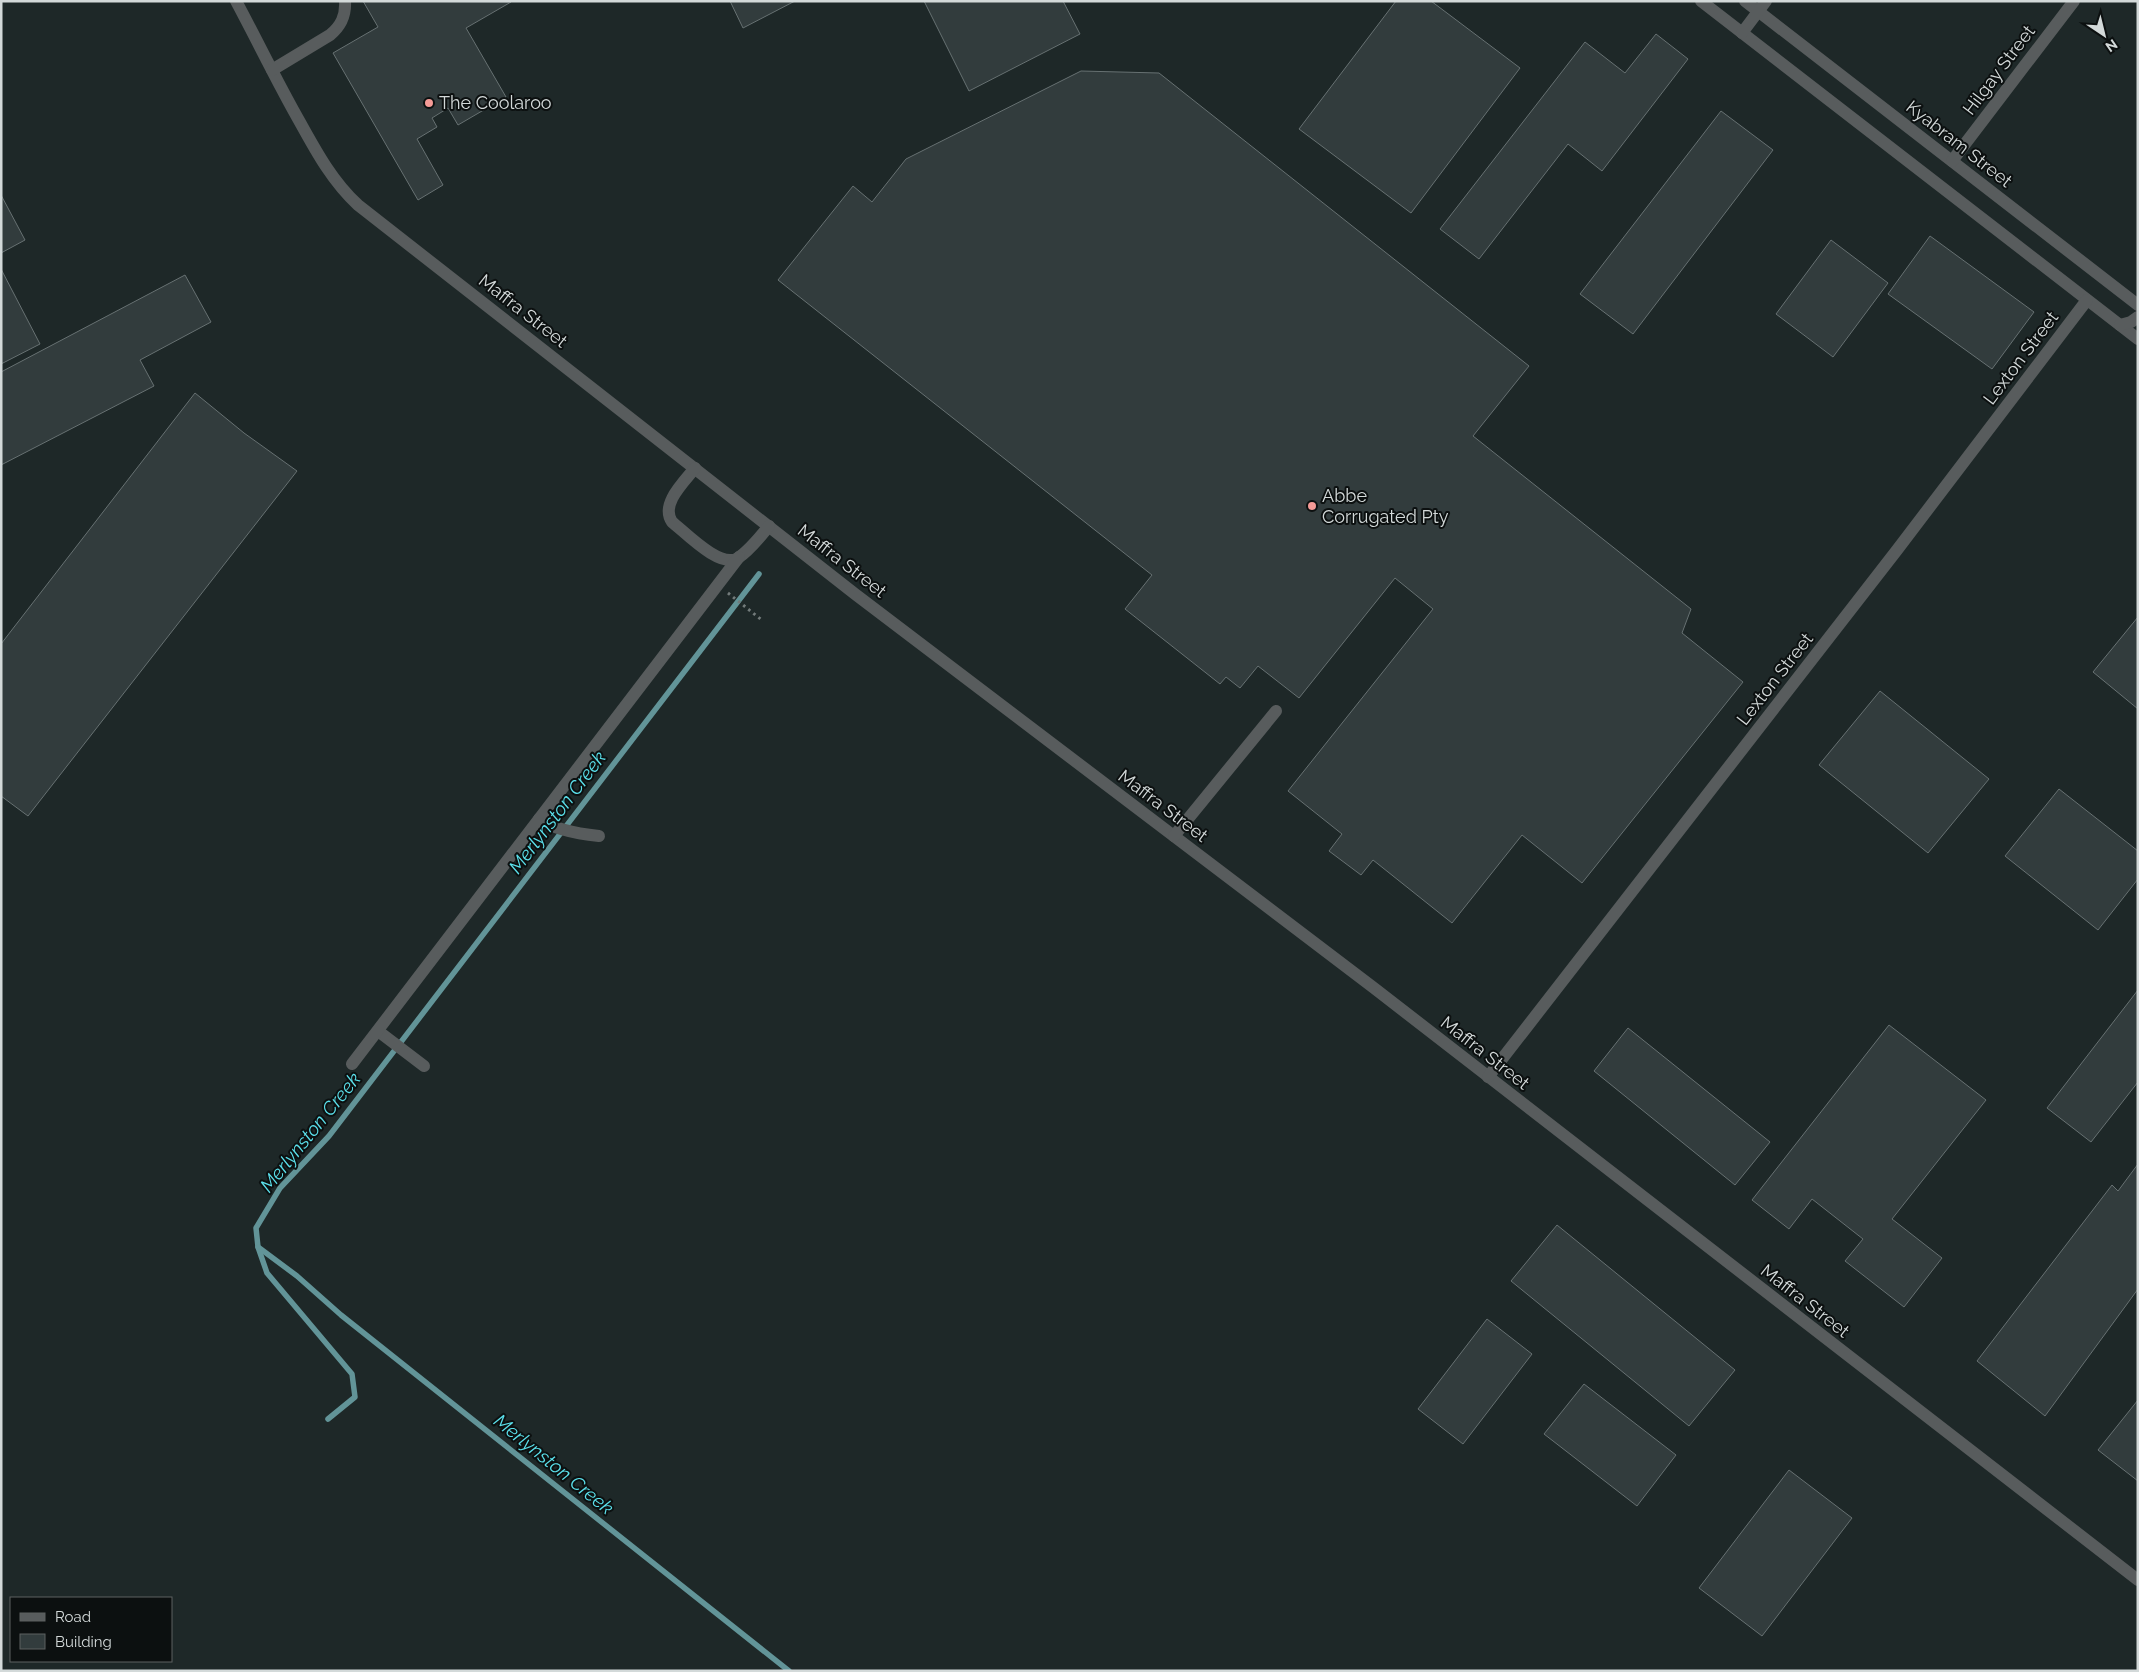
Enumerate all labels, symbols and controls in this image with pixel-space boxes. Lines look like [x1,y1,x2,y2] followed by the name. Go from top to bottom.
[2079,10,2129,60] north arrow
[1958,21,2039,119] street label: Hilgay Street
[2102,36,2120,55] text: N
[439,92,552,113] place label: The Coolaroo
[1902,96,2016,191] street label: Kyabram Street
[423,97,435,109] marker: The Coolaroo
[475,270,572,352] street label: Maffra Street
[1979,307,2062,408] street label: Lexton Street
[1322,485,1449,527] place label: Abbe Corrugated Pty
[1306,500,1318,512] marker: Abbe Corrugated Pty
[794,520,891,602] street label: Maffra Street
[1732,628,1817,729] street label: Lexton Street
[504,747,610,877] water label: Merlynston Creek
[1114,765,1212,846] street label: Maffra Street
[1437,1012,1534,1094] street label: Maffra Street
[255,1068,365,1196] water label: Merlynston Creek
[1757,1260,1854,1342] street label: Maffra Street
[490,1409,618,1519] water label: Merlynston Creek
[10,1597,172,1662] legend
[55,1608,91,1626] text: Road
[55,1633,112,1651] text: Building

